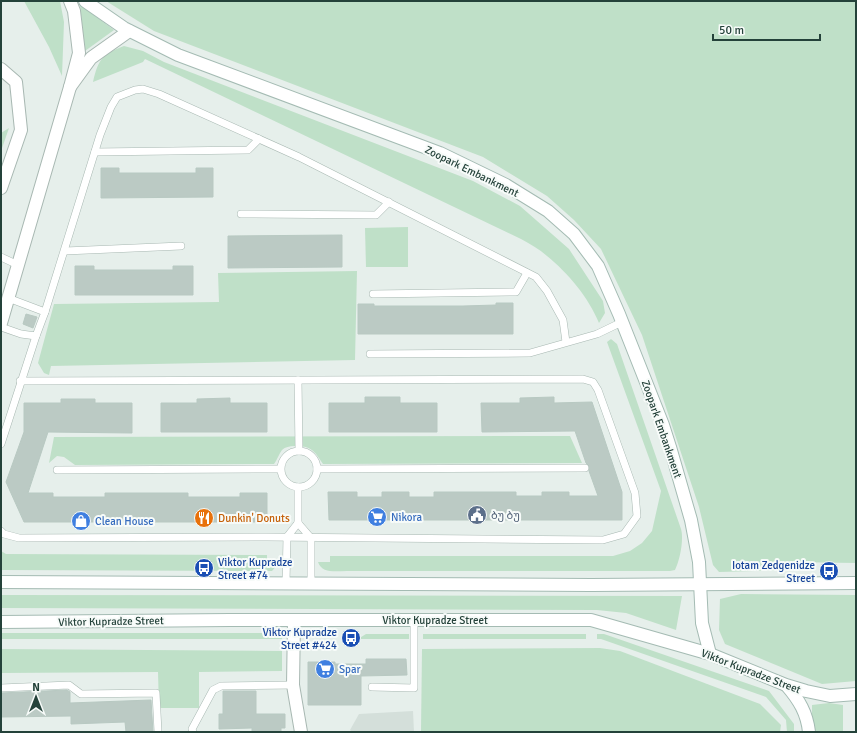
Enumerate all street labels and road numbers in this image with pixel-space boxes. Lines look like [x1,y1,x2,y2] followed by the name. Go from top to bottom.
[423,143,521,200] street label: Zoopark Embankment
[639,378,684,480] street label: Zoopark Embankment
[58,614,164,629] street label: Viktor Kupradze Street
[382,614,488,627] street label: Viktor Kupradze Street
[699,646,803,697] street label: Viktor Kupradze Street

